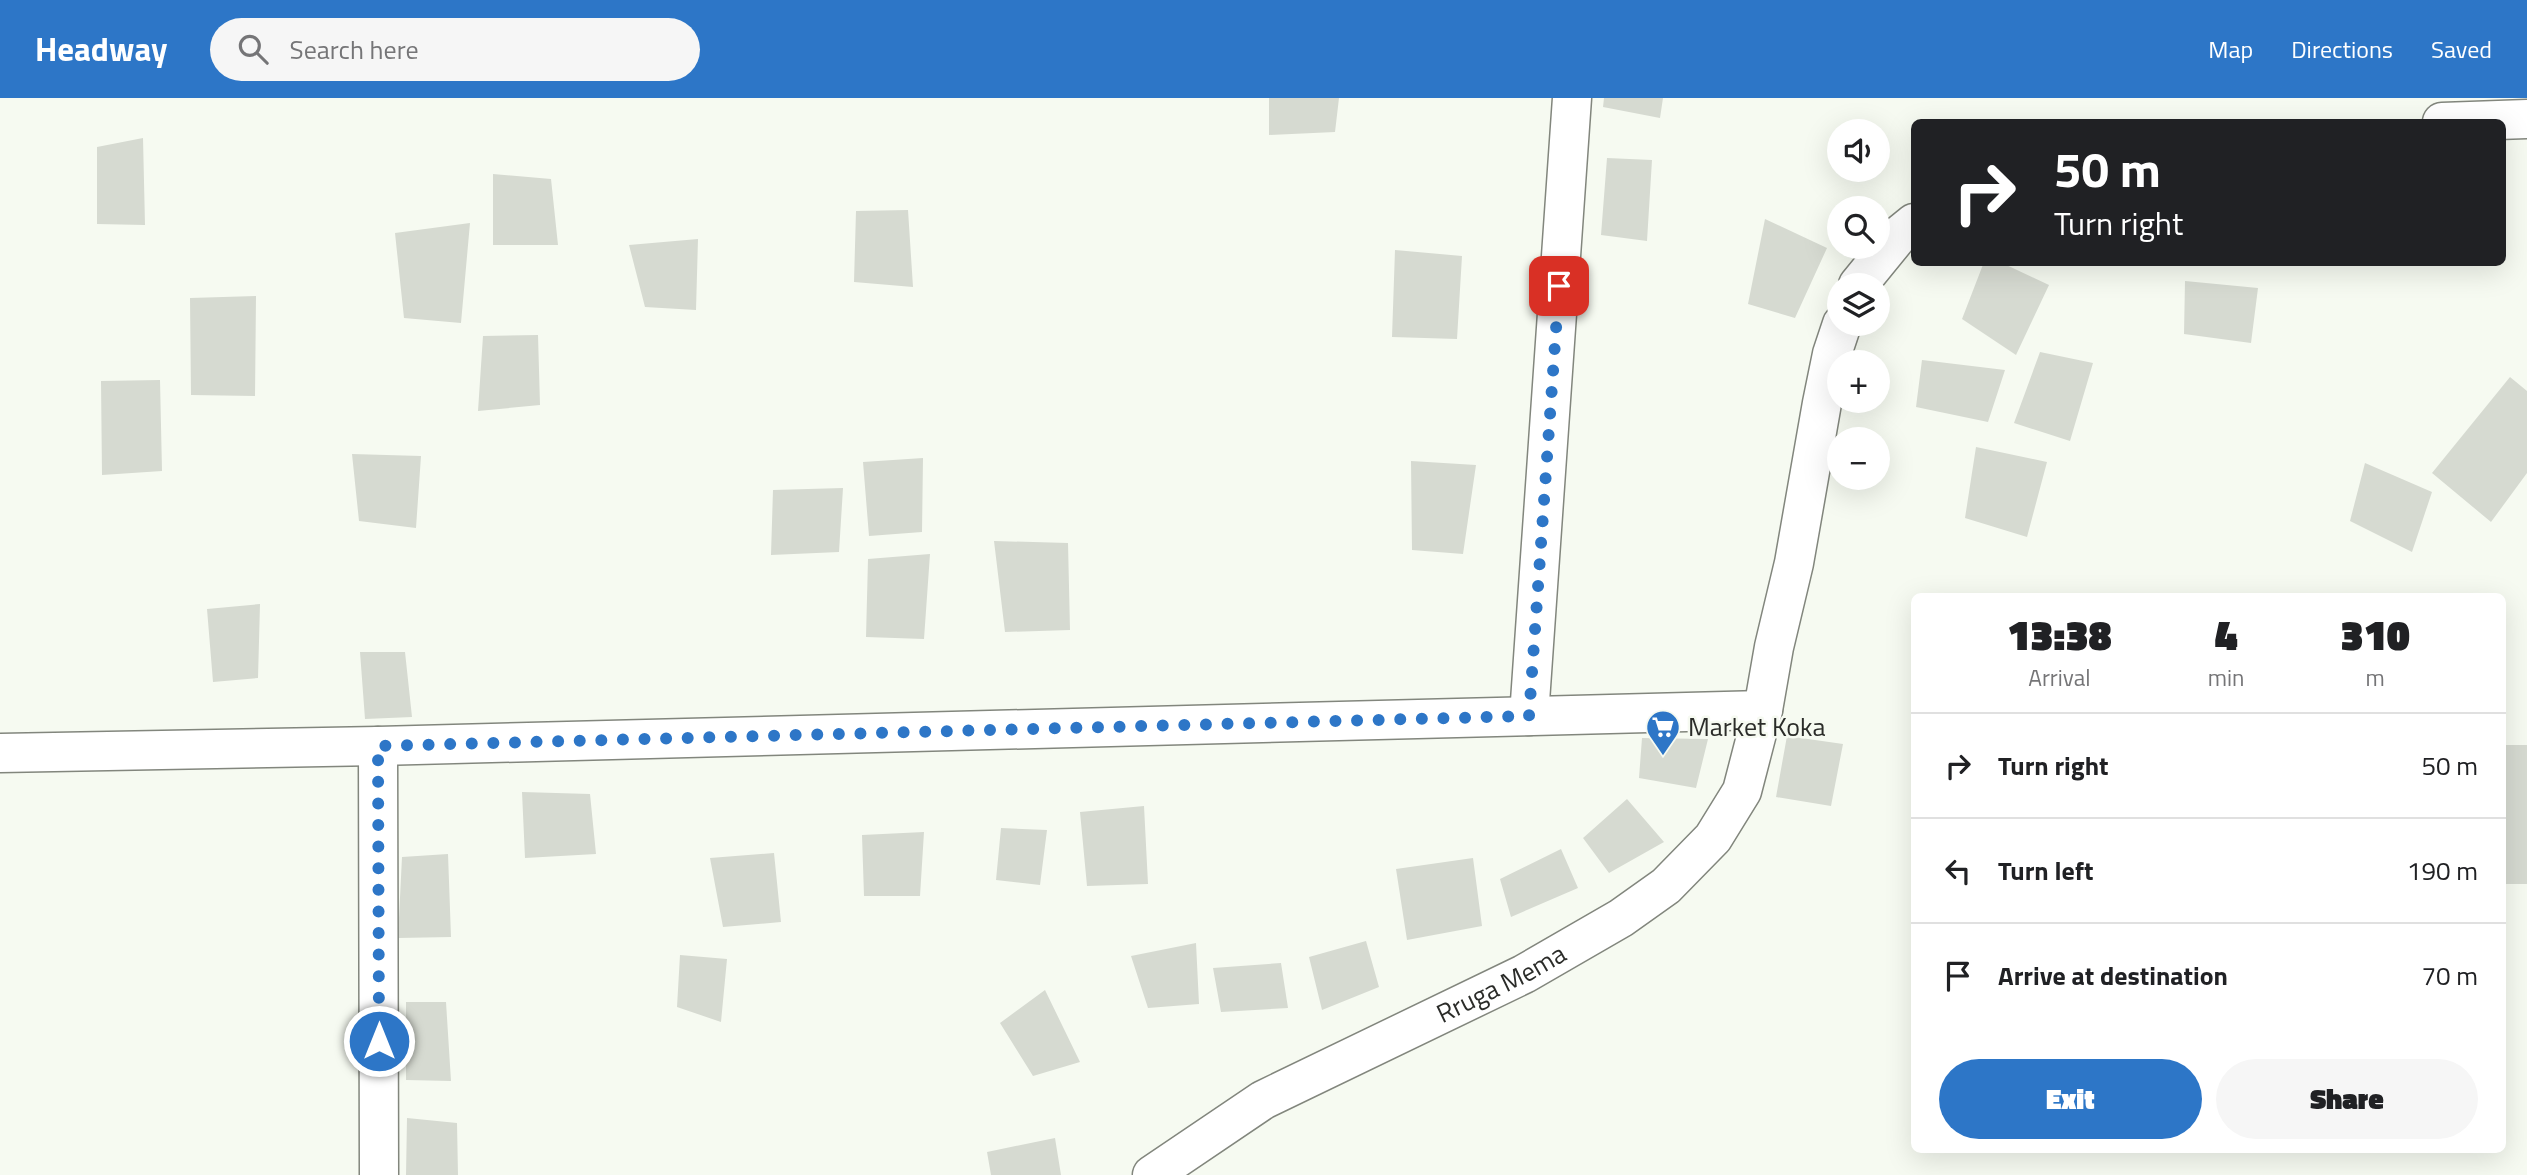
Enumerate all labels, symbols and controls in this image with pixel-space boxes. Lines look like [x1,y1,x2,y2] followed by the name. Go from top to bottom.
[210,18,700,81] search box
[35,24,168,74] text: Headway
[234,30,272,68] icon: search
[290,30,419,69] text: Search here
[2208,31,2253,67] text: Map
[2291,31,2393,67] text: Directions
[2431,31,2492,67] text: Saved
[1827,119,1890,490] map controls
[1827,119,1890,182] button: sound
[2054,131,2161,206] text: 50 m
[1939,147,2030,238] icon: right
[1827,196,1890,259] button: search
[2054,199,2183,247] text: Turn right
[1529,256,1589,316] pin
[1540,267,1578,305] icon: arrive
[1827,273,1890,336] button: layers
[1827,350,1890,413] button: +
[1827,427,1890,490] button: −
[2007,602,2112,666] text: 13:38
[2215,602,2238,666] text: 4
[2341,602,2410,666] text: 310
[2028,660,2091,695] text: Arrival
[2208,660,2244,695] text: min
[2366,660,2385,695] text: m
[1688,707,1825,746] place label: Market Koka
[1644,708,1682,757] supermarket icon: Market Koka
[1998,746,2109,785] text: Turn right
[2421,746,2478,785] text: 50 m
[1939,747,1977,785] icon: right
[1998,851,2093,890] text: Turn left
[2407,851,2478,890] text: 190 m
[1939,852,1977,890] icon: left
[1430,934,1573,1032] street label: Rruga Mema
[1998,956,2228,995] text: Arrive at destination
[2421,956,2478,995] text: 70 m
[1939,957,1977,995] icon: arrive
[342,1004,416,1078] position arrow
[1939,1059,2202,1139] button: Exit
[2216,1059,2478,1139] button: Share

